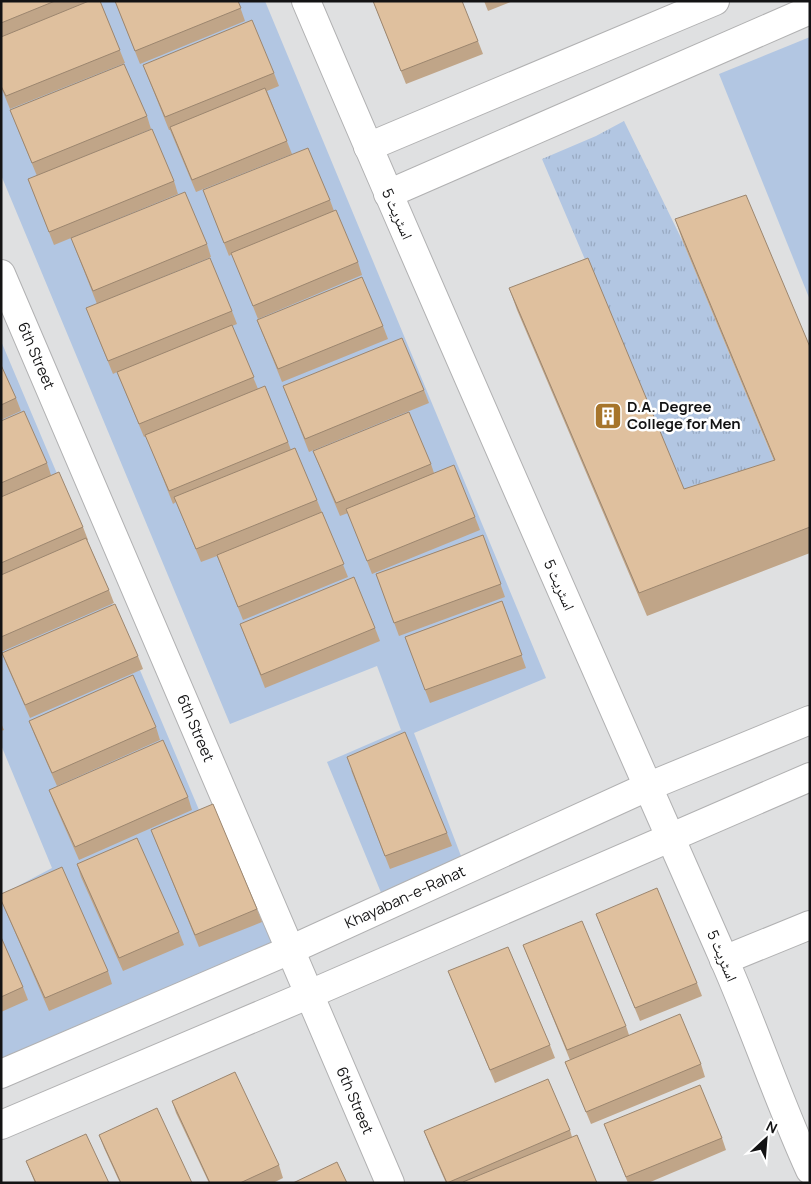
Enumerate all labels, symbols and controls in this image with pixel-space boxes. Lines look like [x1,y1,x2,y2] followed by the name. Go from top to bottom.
[377,185,418,243] street label: اسٹریٹ 5
[13,319,60,393] street label: 6th Street
[627,396,741,434] place label: D.A. Degree College for Men
[593,401,623,431] building icon: D.A. Degree College for Men
[539,556,580,614] street label: اسٹریٹ 5
[172,691,220,765] street label: 6th Street
[341,860,469,934] street label: Khayaban-e-Rahat
[702,927,743,985] street label: اسٹریٹ 5
[331,1063,379,1137] street label: 6th Street
[741,1114,791,1164] north arrow
[763,1116,781,1138] text: N

